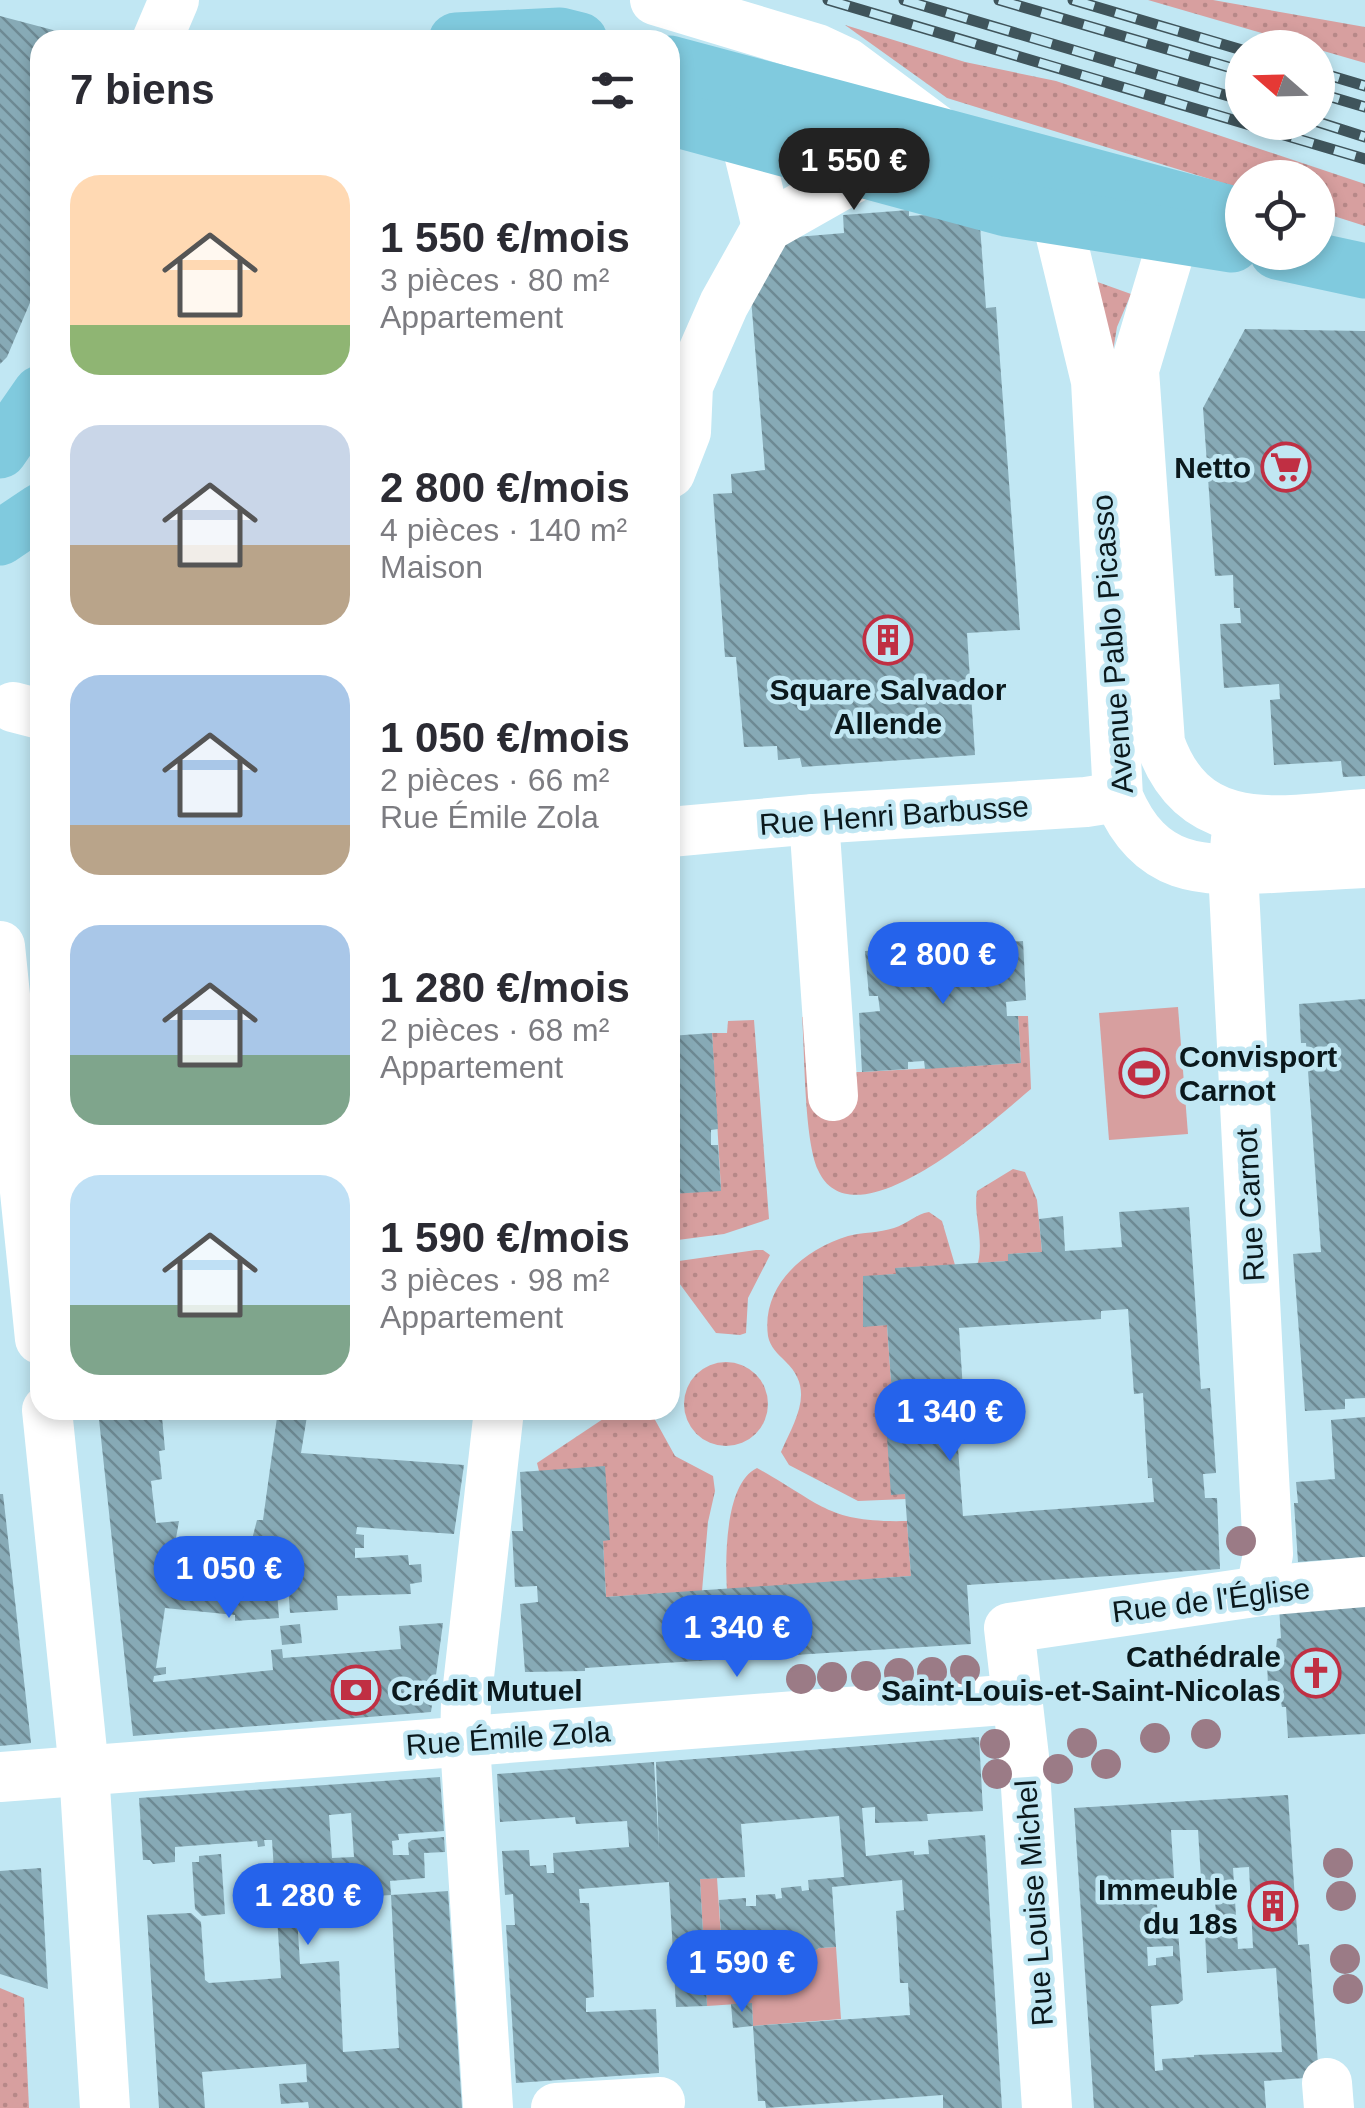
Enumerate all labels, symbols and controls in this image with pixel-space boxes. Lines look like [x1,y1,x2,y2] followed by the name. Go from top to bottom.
[1225,30,1335,140] north arrow
[1225,30,1335,270] map controls
[585,63,640,118] icon: filters
[70,66,215,113] text: 7 biens
[762,128,946,213] pin: 1 550 €
[801,142,907,178] text: 1 550 €
[1225,160,1335,270] button: locate
[380,214,630,261] text: 1 550 €/mois
[150,215,270,335] icon: home
[380,262,609,298] text: 3 pièces · 80 m²
[380,299,563,335] text: Appartement
[1260,441,1312,493] supermarket icon: Netto
[1174,451,1251,484] place label: Netto
[380,464,630,511] text: 2 800 €/mois
[150,465,270,585] icon: home
[1085,493,1139,795] street label: Avenue Pablo Picasso
[380,512,627,548] text: 4 pièces · 140 m²
[380,549,483,585] text: Maison
[862,614,914,666] building icon: Square Salvador Allende
[770,673,1007,740] place label: Square Salvador Allende
[380,714,630,761] text: 1 050 €/mois
[150,715,270,835] icon: home
[380,762,609,798] text: 2 pièces · 66 m²
[758,789,1030,841] street label: Rue Henri Barbusse
[380,799,599,835] text: Rue Émile Zola
[851,922,1035,1007] pin: 2 800 €
[890,936,996,972] text: 2 800 €
[380,964,630,1011] text: 1 280 €/mois
[150,965,270,1085] icon: home
[380,1012,609,1048] text: 2 pièces · 68 m²
[1179,1040,1337,1107] place label: Convisport Carnot
[1118,1047,1170,1099] sports icon: Convisport Carnot
[380,1049,563,1085] text: Appartement
[1229,1127,1270,1282] street label: Rue Carnot
[380,1214,630,1261] text: 1 590 €/mois
[150,1215,270,1335] icon: home
[380,1262,609,1298] text: 3 pièces · 98 m²
[380,1299,563,1335] text: Appartement
[858,1379,1042,1464] pin: 1 340 €
[897,1393,1003,1429] text: 1 340 €
[137,1536,321,1621] pin: 1 050 €
[176,1550,282,1586] text: 1 050 €
[1110,1571,1312,1629] street label: Rue de l'Église
[645,1595,829,1680] pin: 1 340 €
[684,1609,790,1645] text: 1 340 €
[881,1640,1281,1707] place label: Cathédrale Saint-Louis-et-Saint-Nicolas
[1290,1647,1342,1699] church icon: Cathédrale Saint-Louis-et-Saint-Nicolas
[330,1664,382,1716] bank icon: Crédit Mutuel
[391,1674,583,1707] place label: Crédit Mutuel
[405,1714,612,1762] street label: Rue Émile Zola
[1009,1779,1059,2027] street label: Rue Louise Michel
[216,1863,400,1948] pin: 1 280 €
[1098,1873,1238,1940] place label: Immeuble du 18s
[255,1877,361,1913] text: 1 280 €
[1247,1880,1299,1932] building icon: Immeuble du 18s
[650,1930,834,2015] pin: 1 590 €
[689,1944,795,1980] text: 1 590 €

